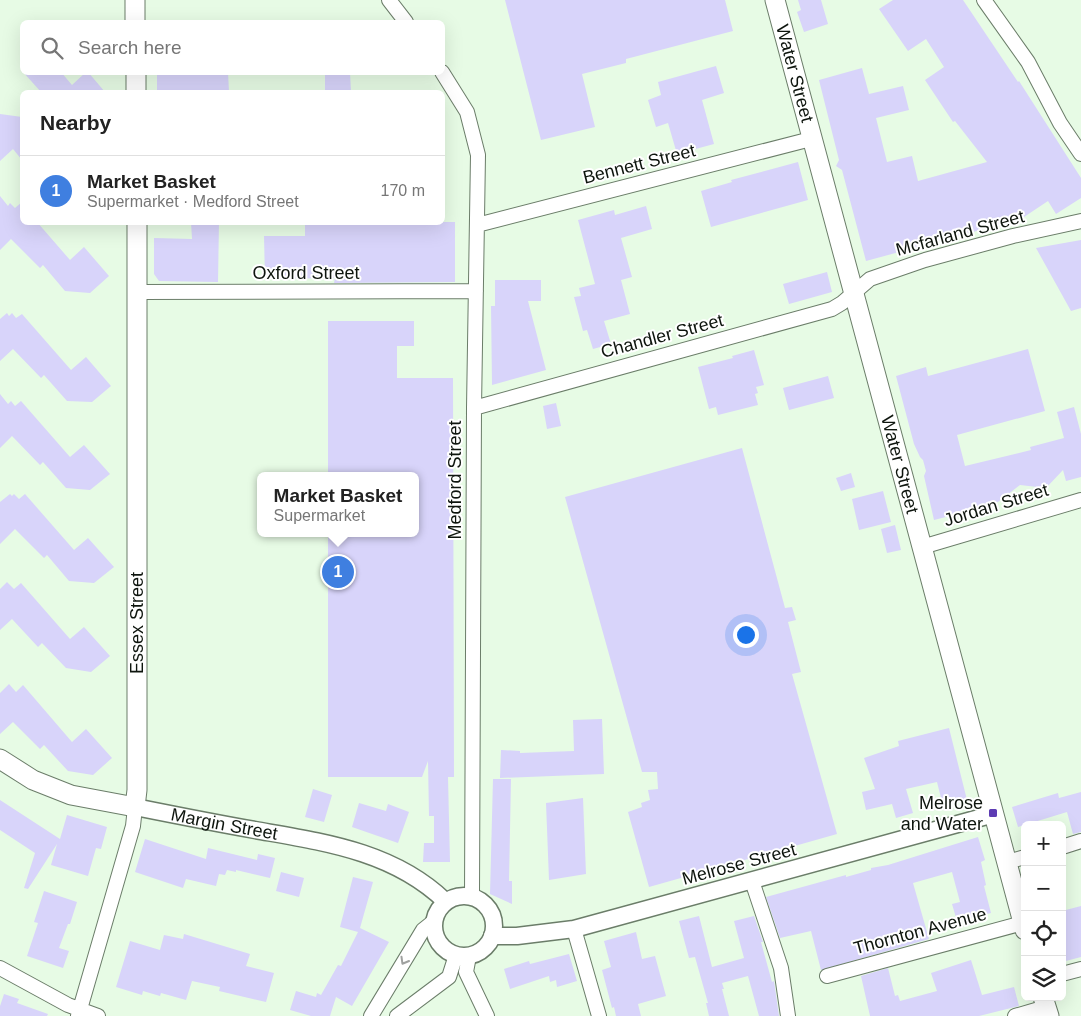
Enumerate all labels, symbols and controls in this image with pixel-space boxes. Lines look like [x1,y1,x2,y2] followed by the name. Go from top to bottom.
[20,20,445,75] search box
[772,22,817,125] street label: Water Street
[38,34,66,62] icon: search
[78,37,182,58] text: Search here
[40,111,111,134] text: Nearby
[581,140,697,188] street label: Bennett Street
[87,171,216,192] text: Market Basket
[52,182,60,199] text: 1
[381,182,425,199] text: 170 m
[87,193,299,210] text: Supermarket · Medford Street
[894,206,1026,260] street label: Mcfarland Street
[252,263,360,283] street label: Oxford Street
[599,310,725,362] street label: Chandler Street
[877,413,923,516] street label: Water Street
[445,420,465,540] street label: Medford Street
[257,472,419,537] popup
[941,480,1051,530] street label: Jordan Street
[274,485,402,506] text: Market Basket
[274,507,365,524] text: Supermarket
[322,553,354,591] pin: 1
[127,572,147,674] street label: Essex Street
[733,622,759,648] your location
[901,793,983,834] place label: Melrose and Water
[169,804,279,844] street label: Margin Street
[987,807,999,819] marker: Melrose and Water
[1021,821,1066,1001] map controls
[1021,821,1066,866] button: +
[680,839,798,889] street label: Melrose Street
[1021,866,1066,911] button: −
[851,904,989,958] street label: Thornton Avenue
[1021,911,1066,956] button: locate
[401,955,411,964] one-way arrow
[1021,956,1066,1001] button: layers

